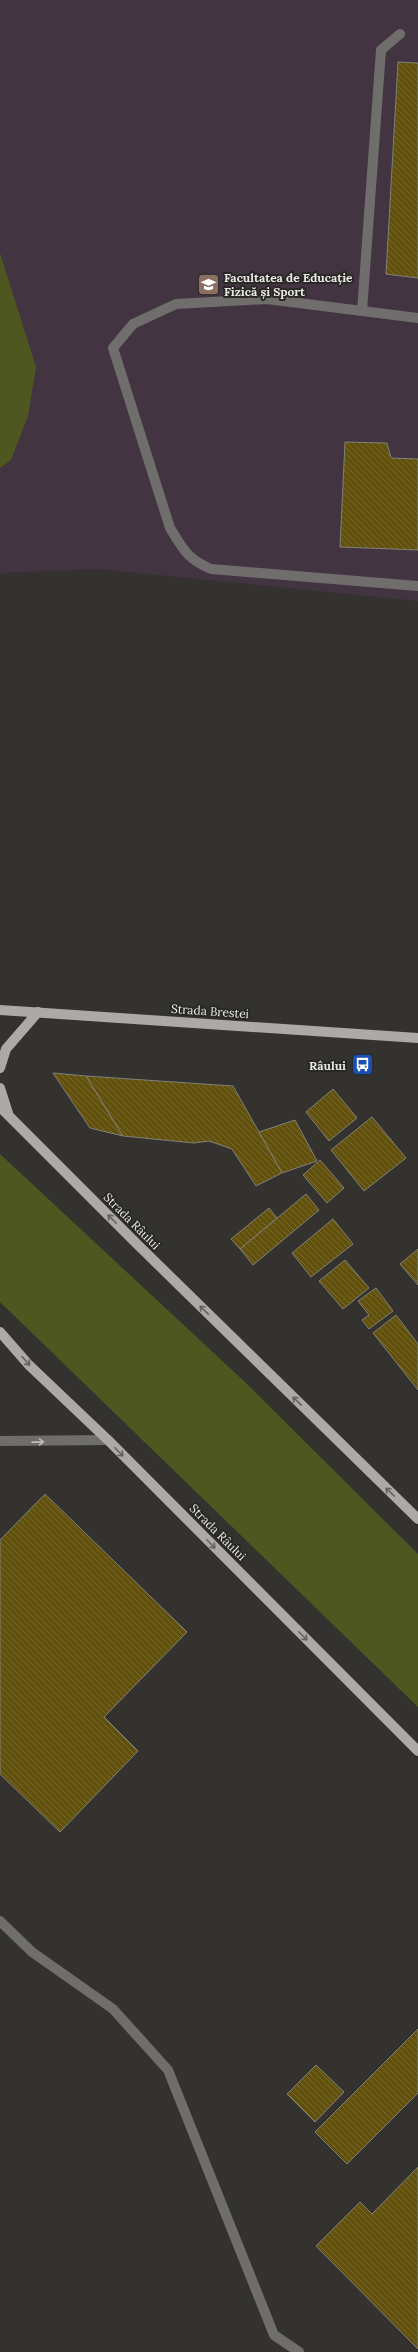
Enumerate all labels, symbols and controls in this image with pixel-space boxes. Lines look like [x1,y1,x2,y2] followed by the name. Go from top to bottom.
[224,270,353,300] place label: Facultatea de Educație Fizică și Sport
[196,271,222,297] school or university icon: Facultatea de Educație Fizică și Sport
[170,1001,250,1021] street label: Strada Brestei
[349,1052,375,1078] bus stop icon: Râului
[309,1058,346,1073] place label: Râului
[101,1190,163,1252] street label: Strada Râului
[107,1214,117,1224] one-way arrow
[199,1305,209,1315] one-way arrow
[21,1356,30,1366] one-way arrow
[292,1396,302,1406] one-way arrow
[31,1438,44,1445] one-way arrow
[114,1447,124,1457] one-way arrow
[385,1487,395,1497] one-way arrow
[187,1501,249,1563] street label: Strada Râului
[206,1539,216,1549] one-way arrow
[298,1631,308,1640] one-way arrow

